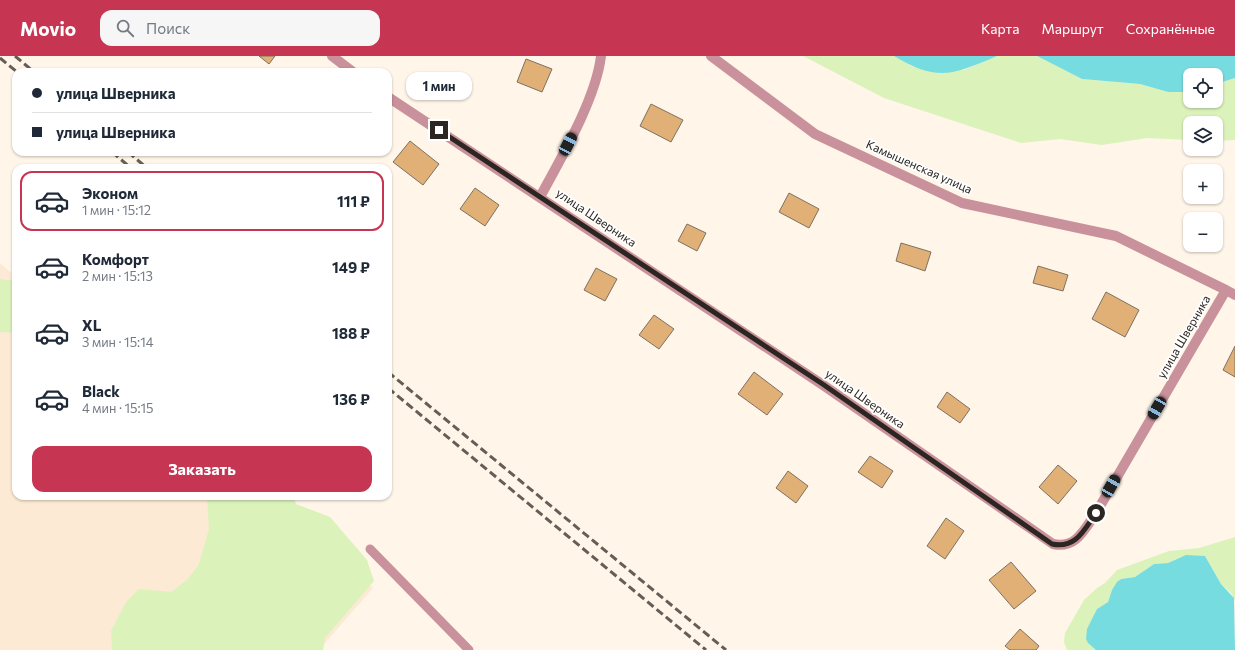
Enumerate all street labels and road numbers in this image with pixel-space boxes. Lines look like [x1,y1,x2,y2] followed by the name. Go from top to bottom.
[864,136,975,196] street label: Камышенская улица
[554,185,639,249] street label: улица Шверника
[1154,292,1213,381] street label: улица Шверника
[823,366,908,431] street label: улица Шверника

